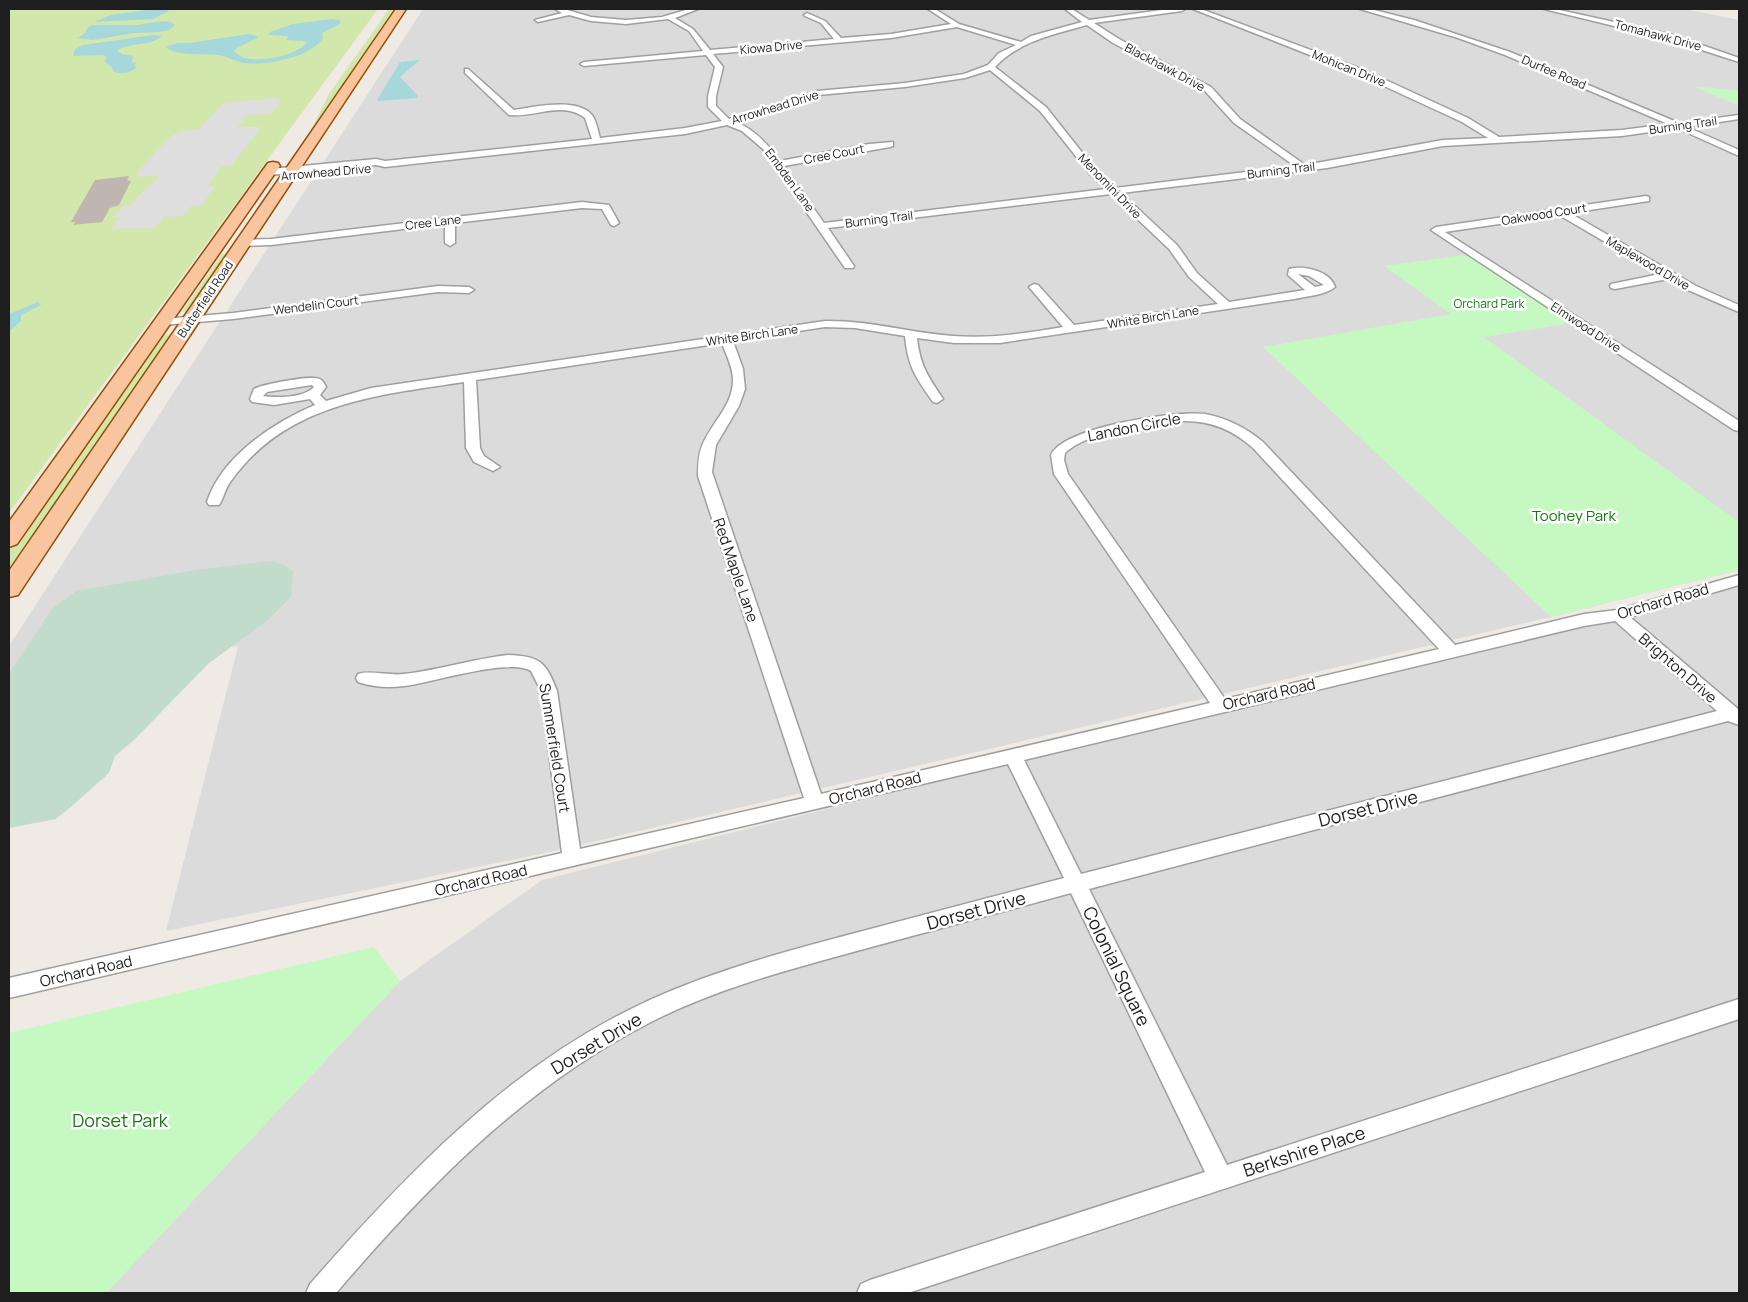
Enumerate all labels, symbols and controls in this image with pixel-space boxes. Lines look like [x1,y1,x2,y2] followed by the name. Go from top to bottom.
[1613,15,1703,55] street label: Tomahawk Drive
[739,36,803,58] street label: Kiowa Drive
[1122,39,1208,95] street label: Blackhawk Drive
[1310,46,1388,90] street label: Mohican Drive
[1519,51,1589,93] street label: Durfee Road
[729,86,821,128] street label: Arrowhead Drive
[1648,112,1718,138] street label: Burning Trail
[802,140,866,168] street label: Cree Court
[761,145,819,215] street label: Embden Lane
[1075,150,1145,222] street label: Menomini Drive
[1246,157,1316,183] street label: Burning Trail
[280,160,372,184] street label: Arrowhead Drive
[1500,199,1588,229] street label: Oakwood Court
[844,206,914,232] street label: Burning Trail
[404,210,462,234] street label: Cree Lane
[1603,232,1693,294] street label: Maplewood Drive
[173,257,237,341] street label: Butterfield Road
[272,291,360,319] street label: Wendelin Court
[1454,295,1526,312] park label: Orchard Park
[1548,298,1624,356] street label: Elmwood Drive
[1106,301,1200,333] street label: White Birch Lane
[705,320,799,350] street label: White Birch Lane
[1086,408,1183,446] street label: Landon Circle
[1532,505,1616,526] park label: Toohey Park
[708,515,764,625] street label: Red Maple Lane
[1615,578,1711,624] street label: Orchard Road
[1634,628,1722,708] street label: Brighton Drive
[1221,673,1317,715] street label: Orchard Road
[534,682,576,814] street label: Summerfield Court
[827,766,923,810] street label: Orchard Road
[1316,784,1420,832] street label: Dorset Drive
[433,859,529,901] street label: Orchard Road
[924,885,1028,935] street label: Dorset Drive
[1078,902,1156,1030] street label: Colonial Square
[38,950,134,992] street label: Orchard Road
[546,1007,646,1079] street label: Dorset Drive
[72,1108,169,1132] park label: Dorset Park
[1240,1120,1368,1182] street label: Berkshire Place

